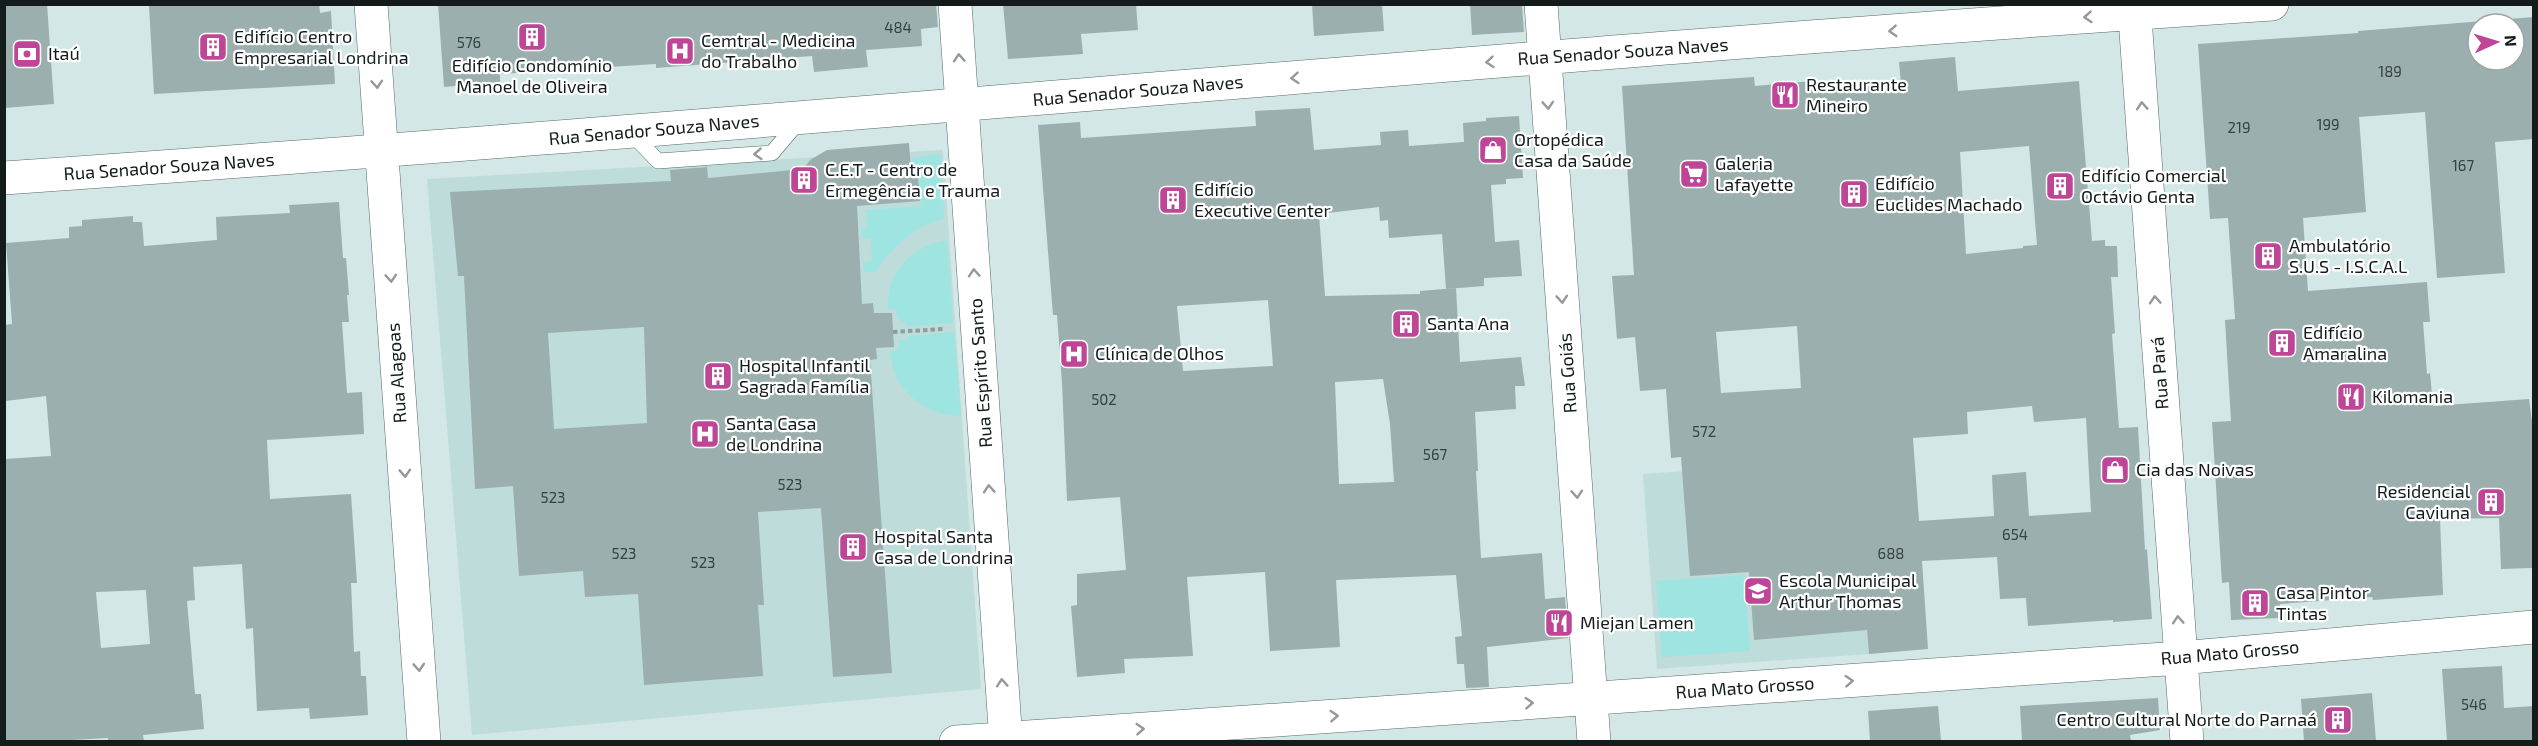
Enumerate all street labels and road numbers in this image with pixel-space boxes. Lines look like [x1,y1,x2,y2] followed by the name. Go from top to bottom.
[1517,33,1729,69] street label: Rua Senador Souza Naves
[1032,70,1244,110] street label: Rua Senador Souza Naves
[548,109,760,149] street label: Rua Senador Souza Naves
[63,148,275,184] street label: Rua Senador Souza Naves
[964,298,996,449] street label: Rua Espírito Santo
[382,322,410,424] street label: Rua Alagoas
[1553,332,1581,414] street label: Rua Goiás
[2145,336,2173,410] street label: Rua Pará
[2160,635,2300,669] street label: Rua Mato Grosso
[1675,671,1815,703] street label: Rua Mato Grosso

